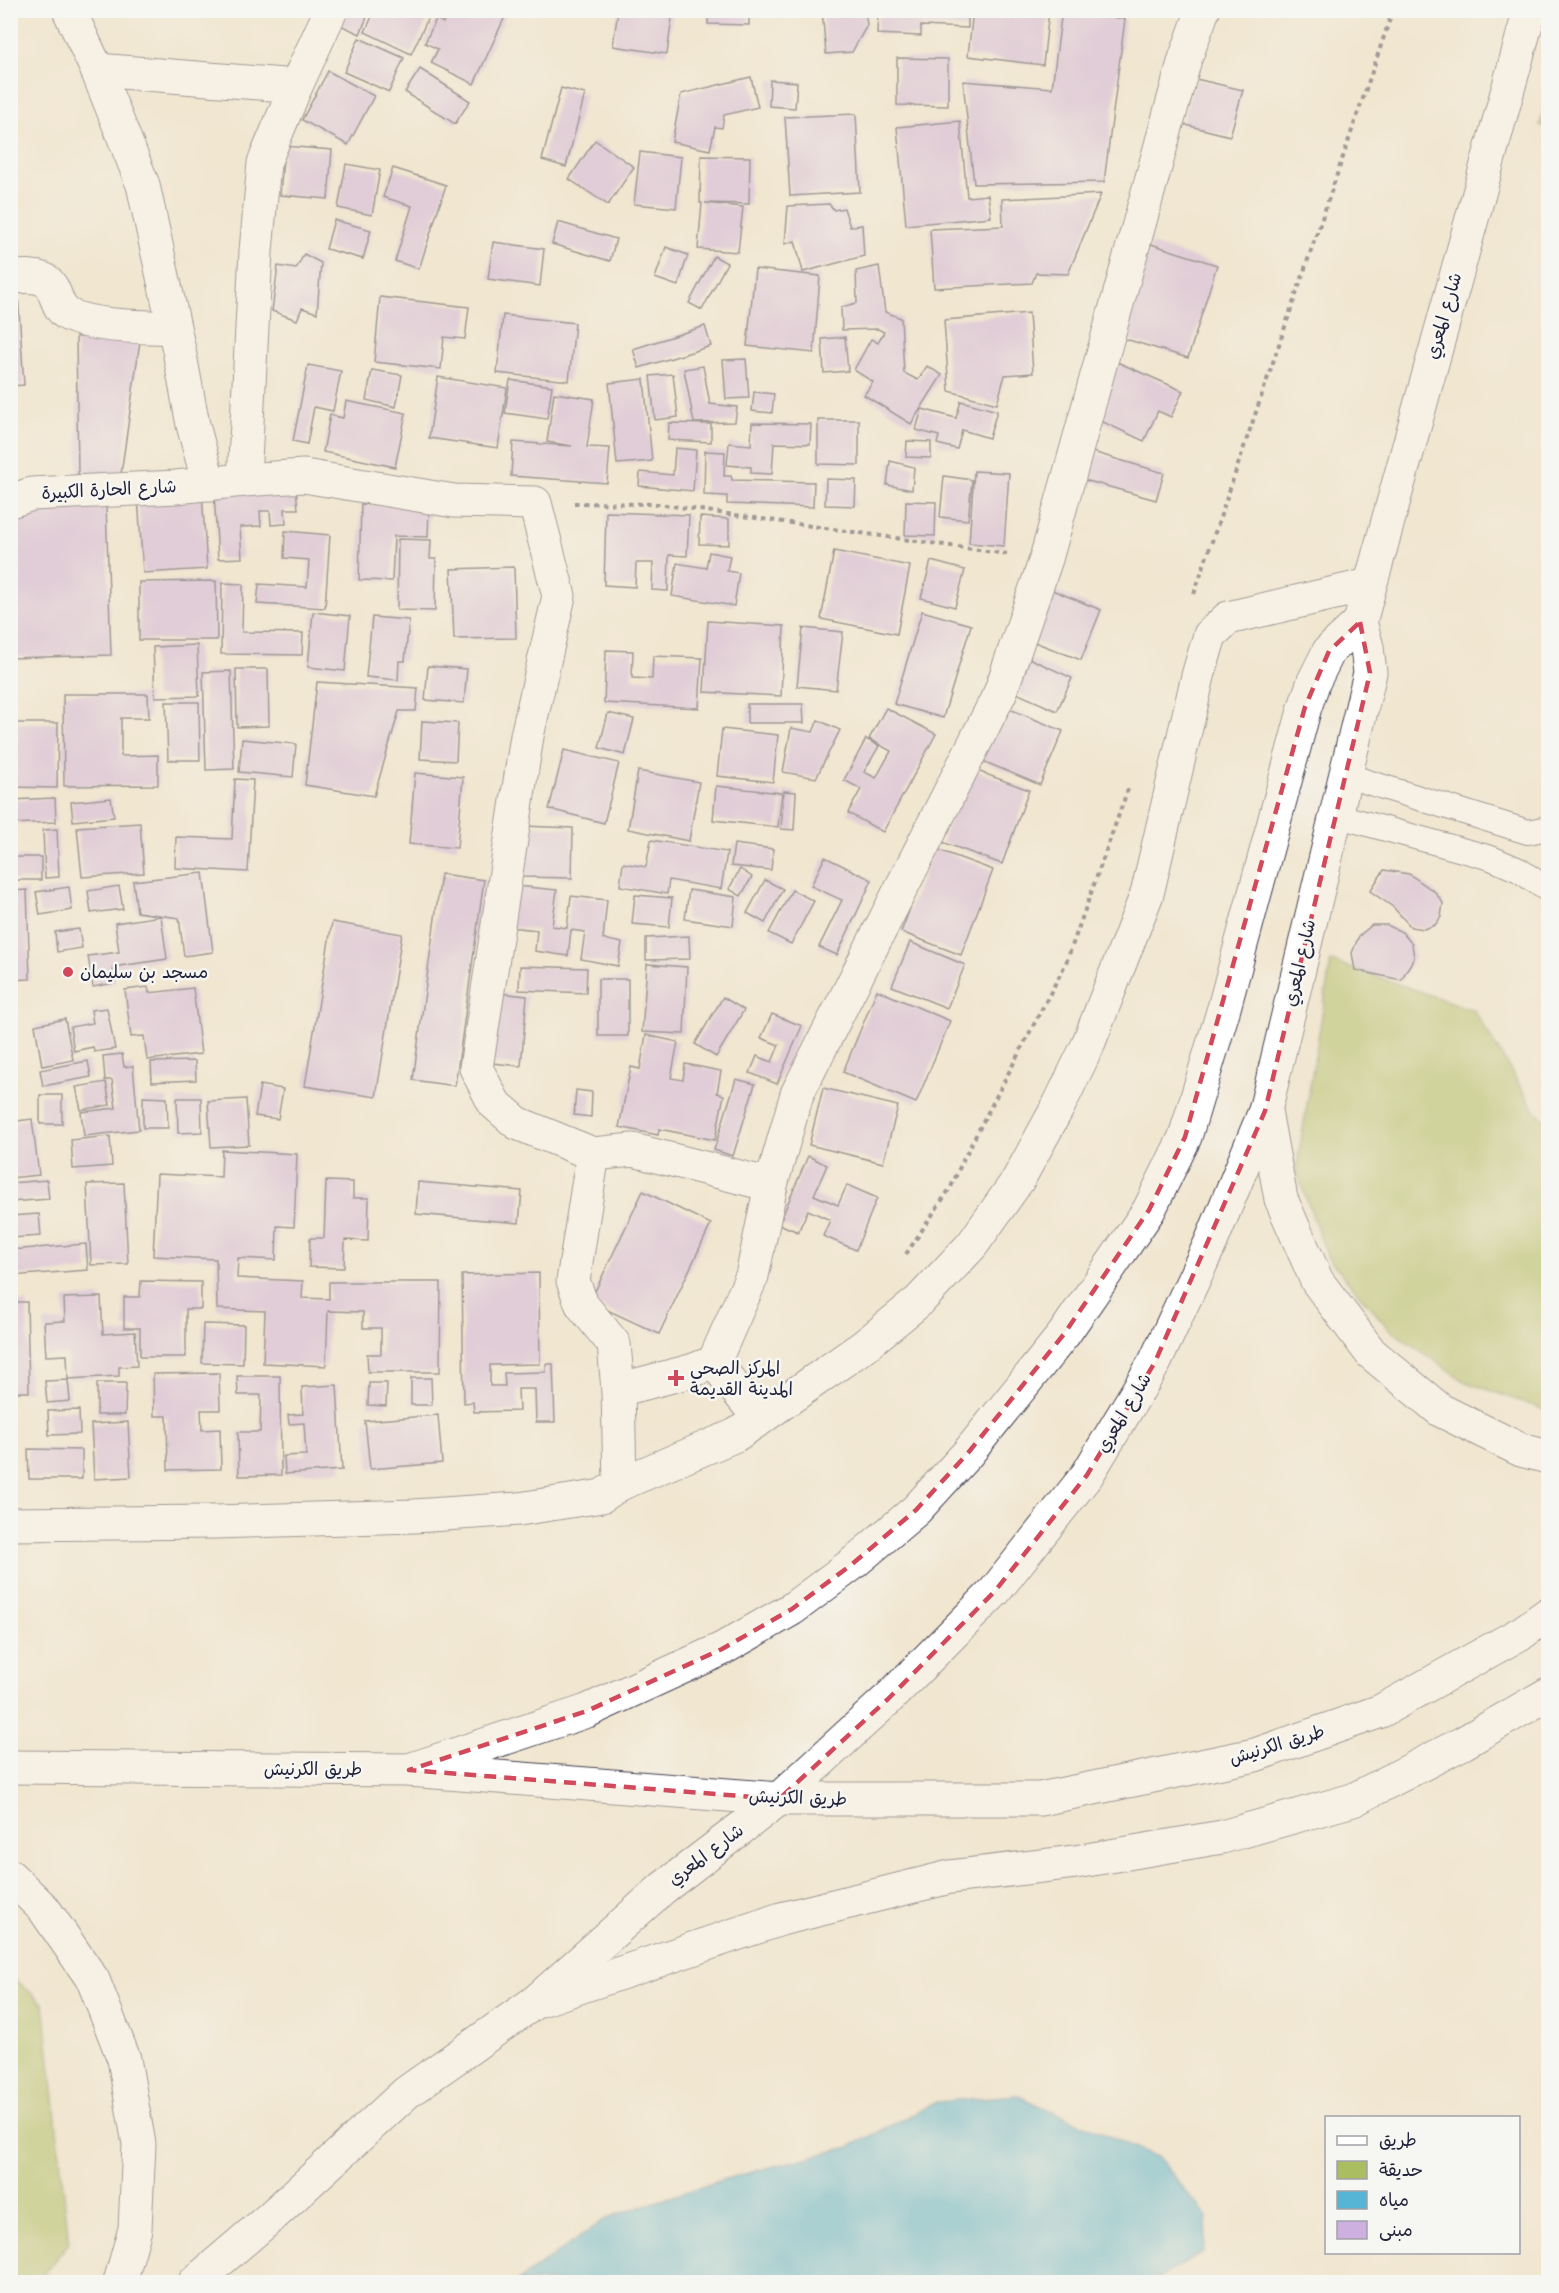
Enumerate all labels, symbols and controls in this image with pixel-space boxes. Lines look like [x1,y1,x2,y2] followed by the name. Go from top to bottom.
[1422,270,1468,362] street label: شارع المعري
[41,476,177,505] street label: شارع الحارة الكبيرة
[1280,917,1322,1009] street label: شارع المعري
[80,962,208,983] place label: مسجد بن سليمان
[61,965,75,979] marker: مسجد بن سليمان
[690,1358,793,1400] place label: المركز الصحي المدينة القديمة
[667,1369,685,1387] marker: المركز الصحي المدينة القديمة
[1092,1369,1158,1458] street label: شارع المعري
[1227,1721,1327,1769] street label: طريق الكرنيش
[264,1759,362,1780] street label: طريق الكرنيش
[748,1786,848,1810] street label: طريق الكرنيش
[664,1820,749,1892] street label: شارع المعري
[1325,2116,1520,2254] legend
[1379,2130,1417,2151] text: طريق
[1379,2160,1423,2181] text: حديقة
[1379,2190,1409,2211] text: مياه
[1379,2220,1413,2241] text: مبنى

